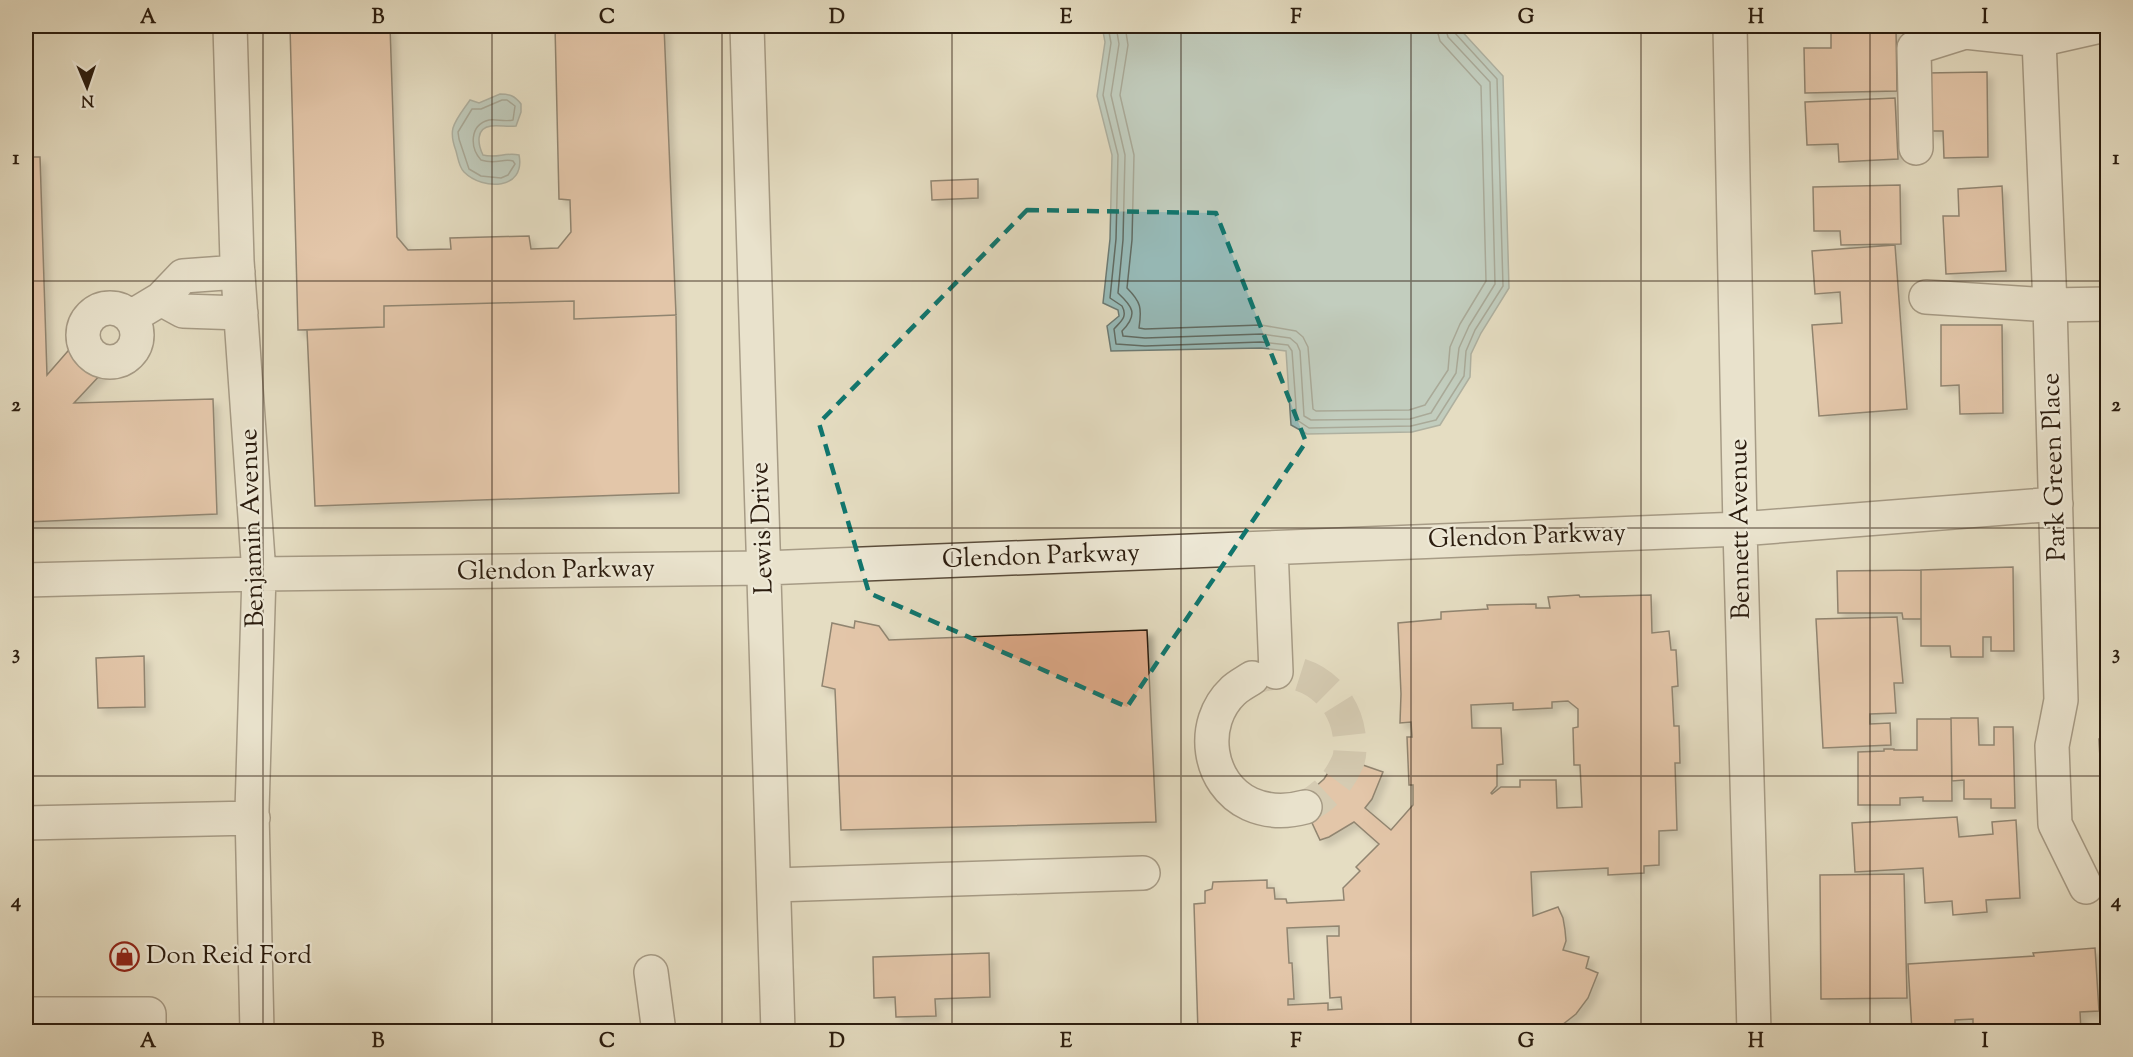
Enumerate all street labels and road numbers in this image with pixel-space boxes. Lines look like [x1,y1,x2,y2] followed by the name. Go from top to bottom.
[2033,372,2077,562] street label: Park Green Place
[231,428,275,628] street label: Benjamin Avenue
[1721,438,1761,620] street label: Bennett Avenue
[742,461,784,595] street label: Lewis Drive
[1427,515,1627,559] street label: Glendon Parkway
[941,535,1141,579] street label: Glendon Parkway
[457,551,655,591] street label: Glendon Parkway

